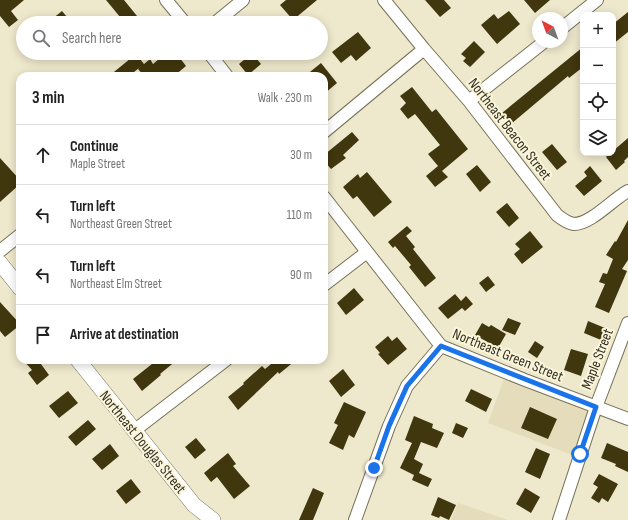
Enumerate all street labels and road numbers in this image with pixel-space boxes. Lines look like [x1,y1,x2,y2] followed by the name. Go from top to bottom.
[464,74,556,185] street label: Northeast Beacon Street
[450,325,566,386] street label: Northeast Green Street
[577,326,618,392] street label: Maple Street
[95,387,190,498] street label: Northeast Douglas Street

